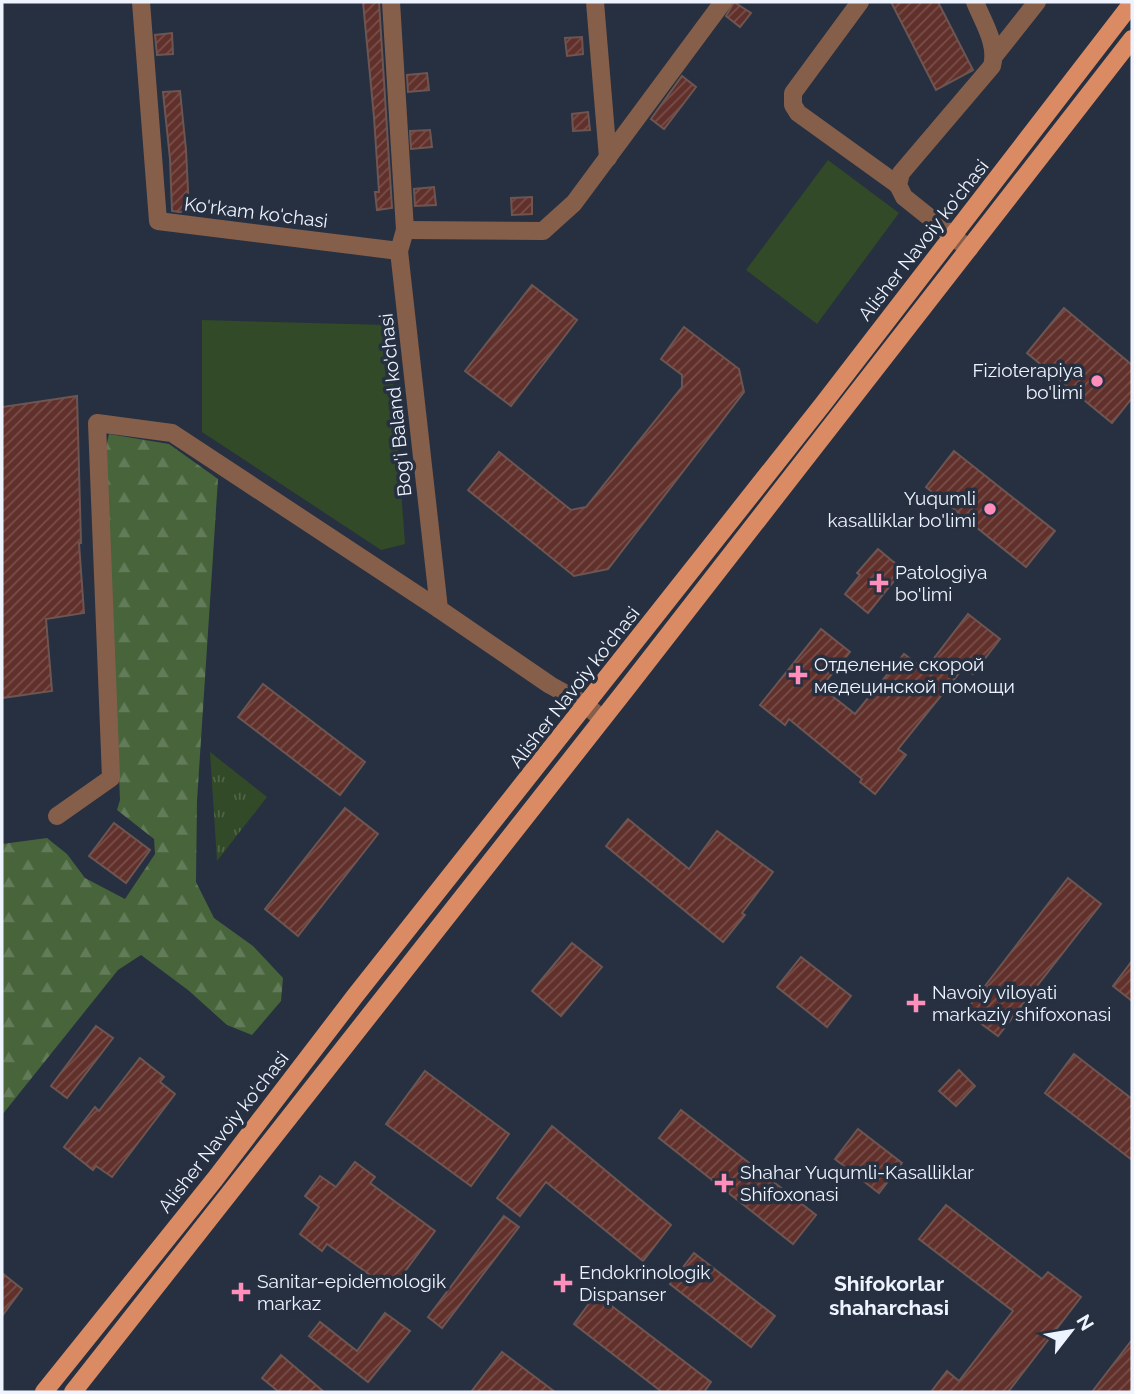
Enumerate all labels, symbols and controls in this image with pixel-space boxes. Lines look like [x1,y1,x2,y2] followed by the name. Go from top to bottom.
[853,155,993,325] street label: Alisher Navoiy ko'chasi
[183,192,329,232] street label: Ko'rkam ko'chasi
[374,312,416,498] street label: Bog'i Baland ko'chasi
[972,359,1083,403] place label: Fizioterapiya bo'limi
[1089,373,1105,389] marker: Fizioterapiya bo'limi
[828,487,976,531] place label: Yuqumli kasalliklar bo'limi
[982,501,998,517] marker: Yuqumli kasalliklar bo'limi
[895,561,987,605] place label: Patologiya bo'limi
[869,573,889,593] marker: Patologiya bo'limi
[504,602,644,772] street label: Alisher Navoiy ko'chasi
[814,653,1015,697] place label: Отделение скорой медецинской помощи
[788,665,808,685] marker: Отделение скорой медецинской помощи
[932,981,1111,1025] place label: Navoiy viloyati markaziy shifoxonasi
[906,993,926,1013] marker: Navoiy viloyati markaziy shifoxonasi
[153,1047,293,1217] street label: Alisher Navoiy ko'chasi
[740,1161,974,1205] place label: Shahar Yuqumli-Kasalliklar Shifoxonasi
[714,1173,734,1193] marker: Shahar Yuqumli-Kasalliklar Shifoxonasi
[579,1261,710,1305] place label: Endokrinologik Dispanser
[257,1270,446,1314] place label: Sanitar-epidemologik markaz
[829,1271,949,1320] district label: Shifokorlar shaharchasi
[553,1273,573,1293] marker: Endokrinologik Dispanser
[231,1282,251,1302] marker: Sanitar-epidemologik markaz
[1036,1296,1106,1366] north arrow
[1072,1310,1099,1334] text: N

